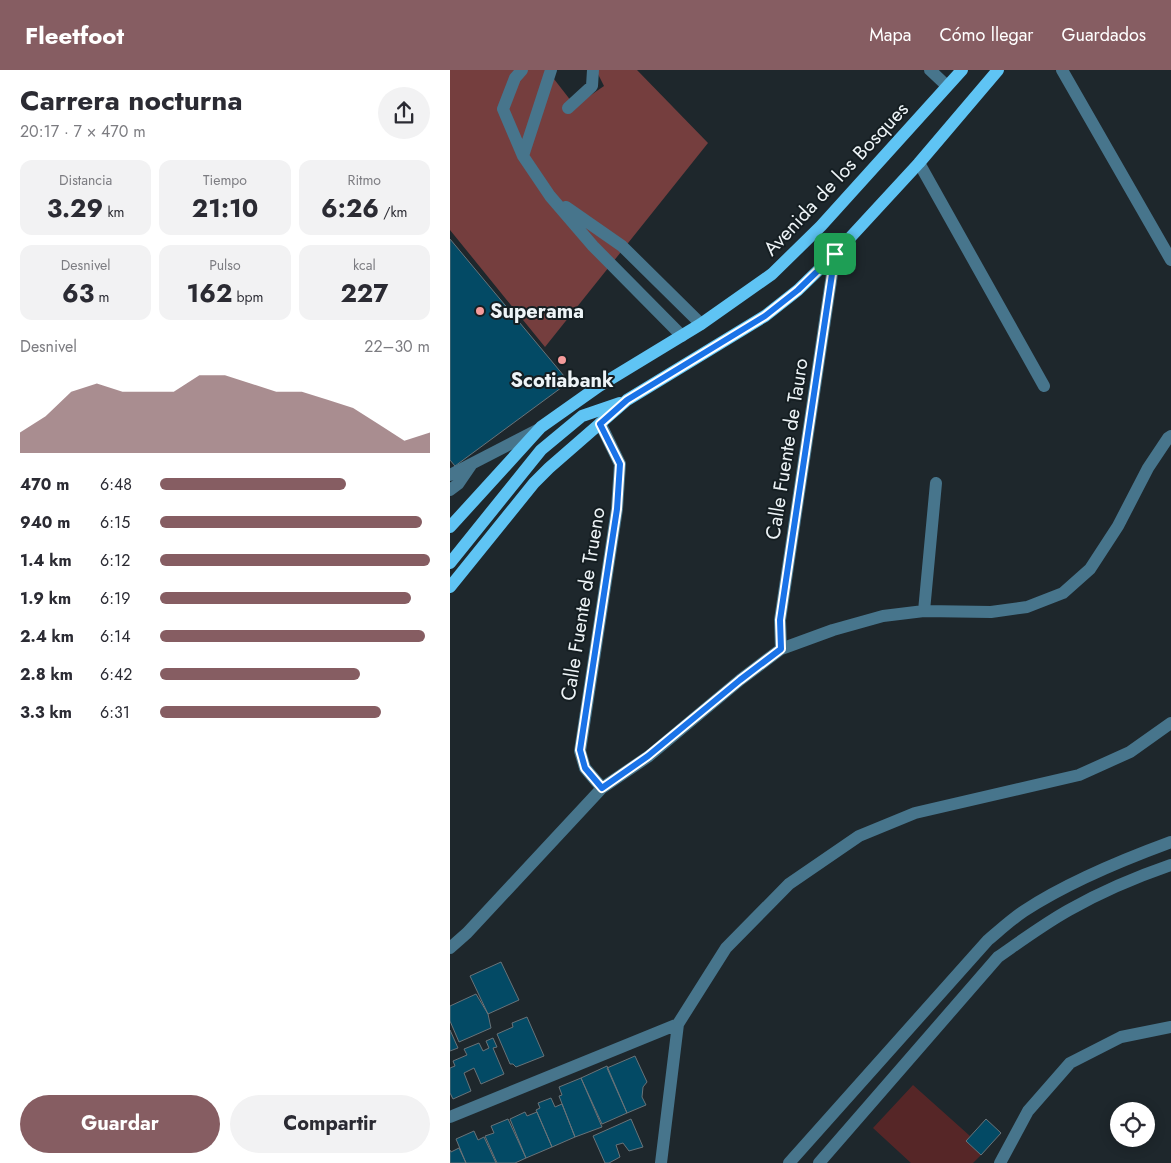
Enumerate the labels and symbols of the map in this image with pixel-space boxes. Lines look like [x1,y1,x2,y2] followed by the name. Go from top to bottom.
[757,95,915,263] street label: Avenida de los Bosques
[814,233,856,275] pin
[490,297,584,326] place label: Superama
[474,305,486,317] marker: Superama
[556,354,568,366] marker: Scotiabank
[758,356,816,542] street label: Calle Fuente de Tauro
[511,366,614,395] place label: Scotiabank
[553,505,613,703] street label: Calle Fuente de Trueno

